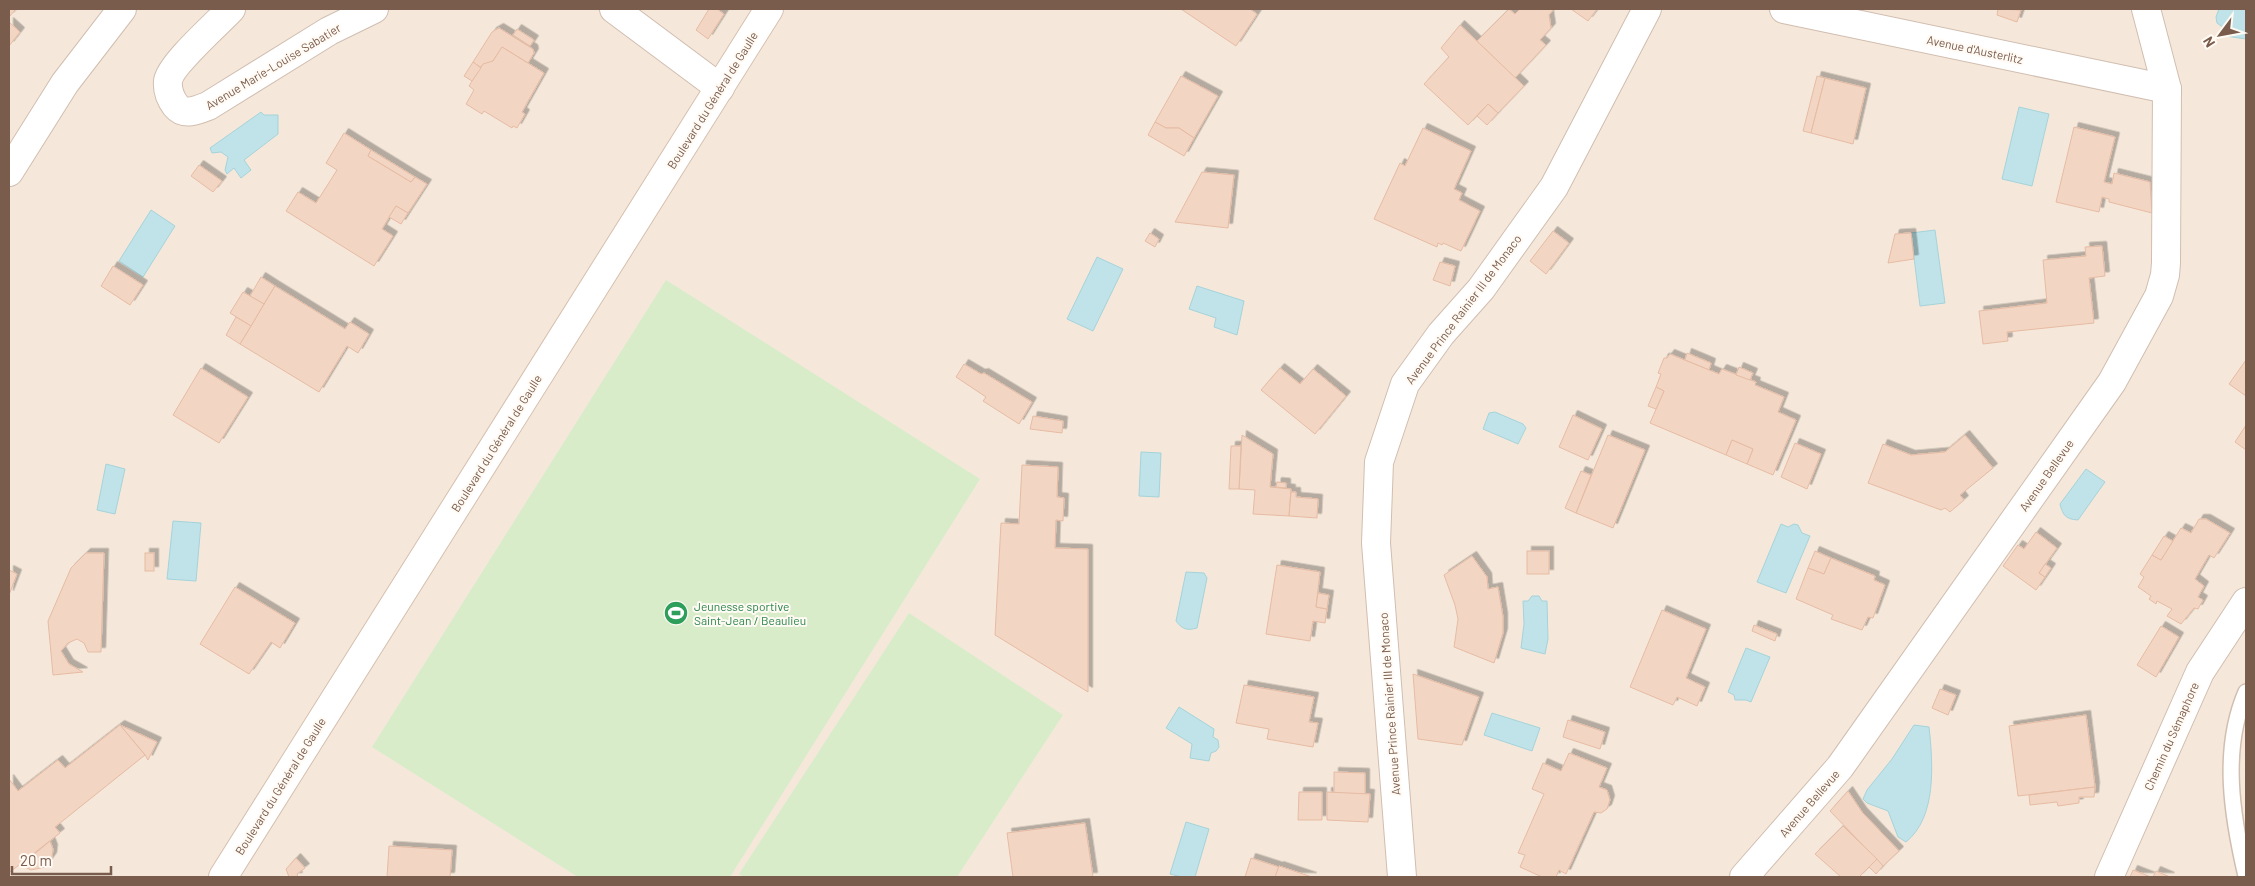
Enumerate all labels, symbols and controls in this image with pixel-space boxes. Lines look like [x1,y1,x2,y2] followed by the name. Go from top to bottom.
[2195,10,2245,60] north arrow
[203,20,344,112] street label: Avenue Marie-Louise Sabatier
[664,29,760,171] street label: Boulevard du Général de Gaulle
[1926,32,2024,66] street label: Avenue d'Austerlitz
[2199,34,2218,51] text: N
[1402,232,1524,386] street label: Avenue Prince Rainier III de Monaco
[448,372,544,514] street label: Boulevard du Général de Gaulle
[2016,436,2076,514] street label: Avenue Bellevue
[694,599,806,627] place label: Jeunesse sportive Saint-Jean / Beaulieu
[663,600,689,626] sports icon: Jeunesse sportive Saint-Jean / Beaulieu
[1376,612,1402,796] street label: Avenue Prince Rainier III de Monaco
[2141,680,2201,792] street label: Chemin du Sémaphore
[232,715,328,857] street label: Boulevard du Général de Gaulle
[1776,766,1842,840] street label: Avenue Bellevue
[12,844,111,876] scale bar
[20,851,52,869] text: 20 m

